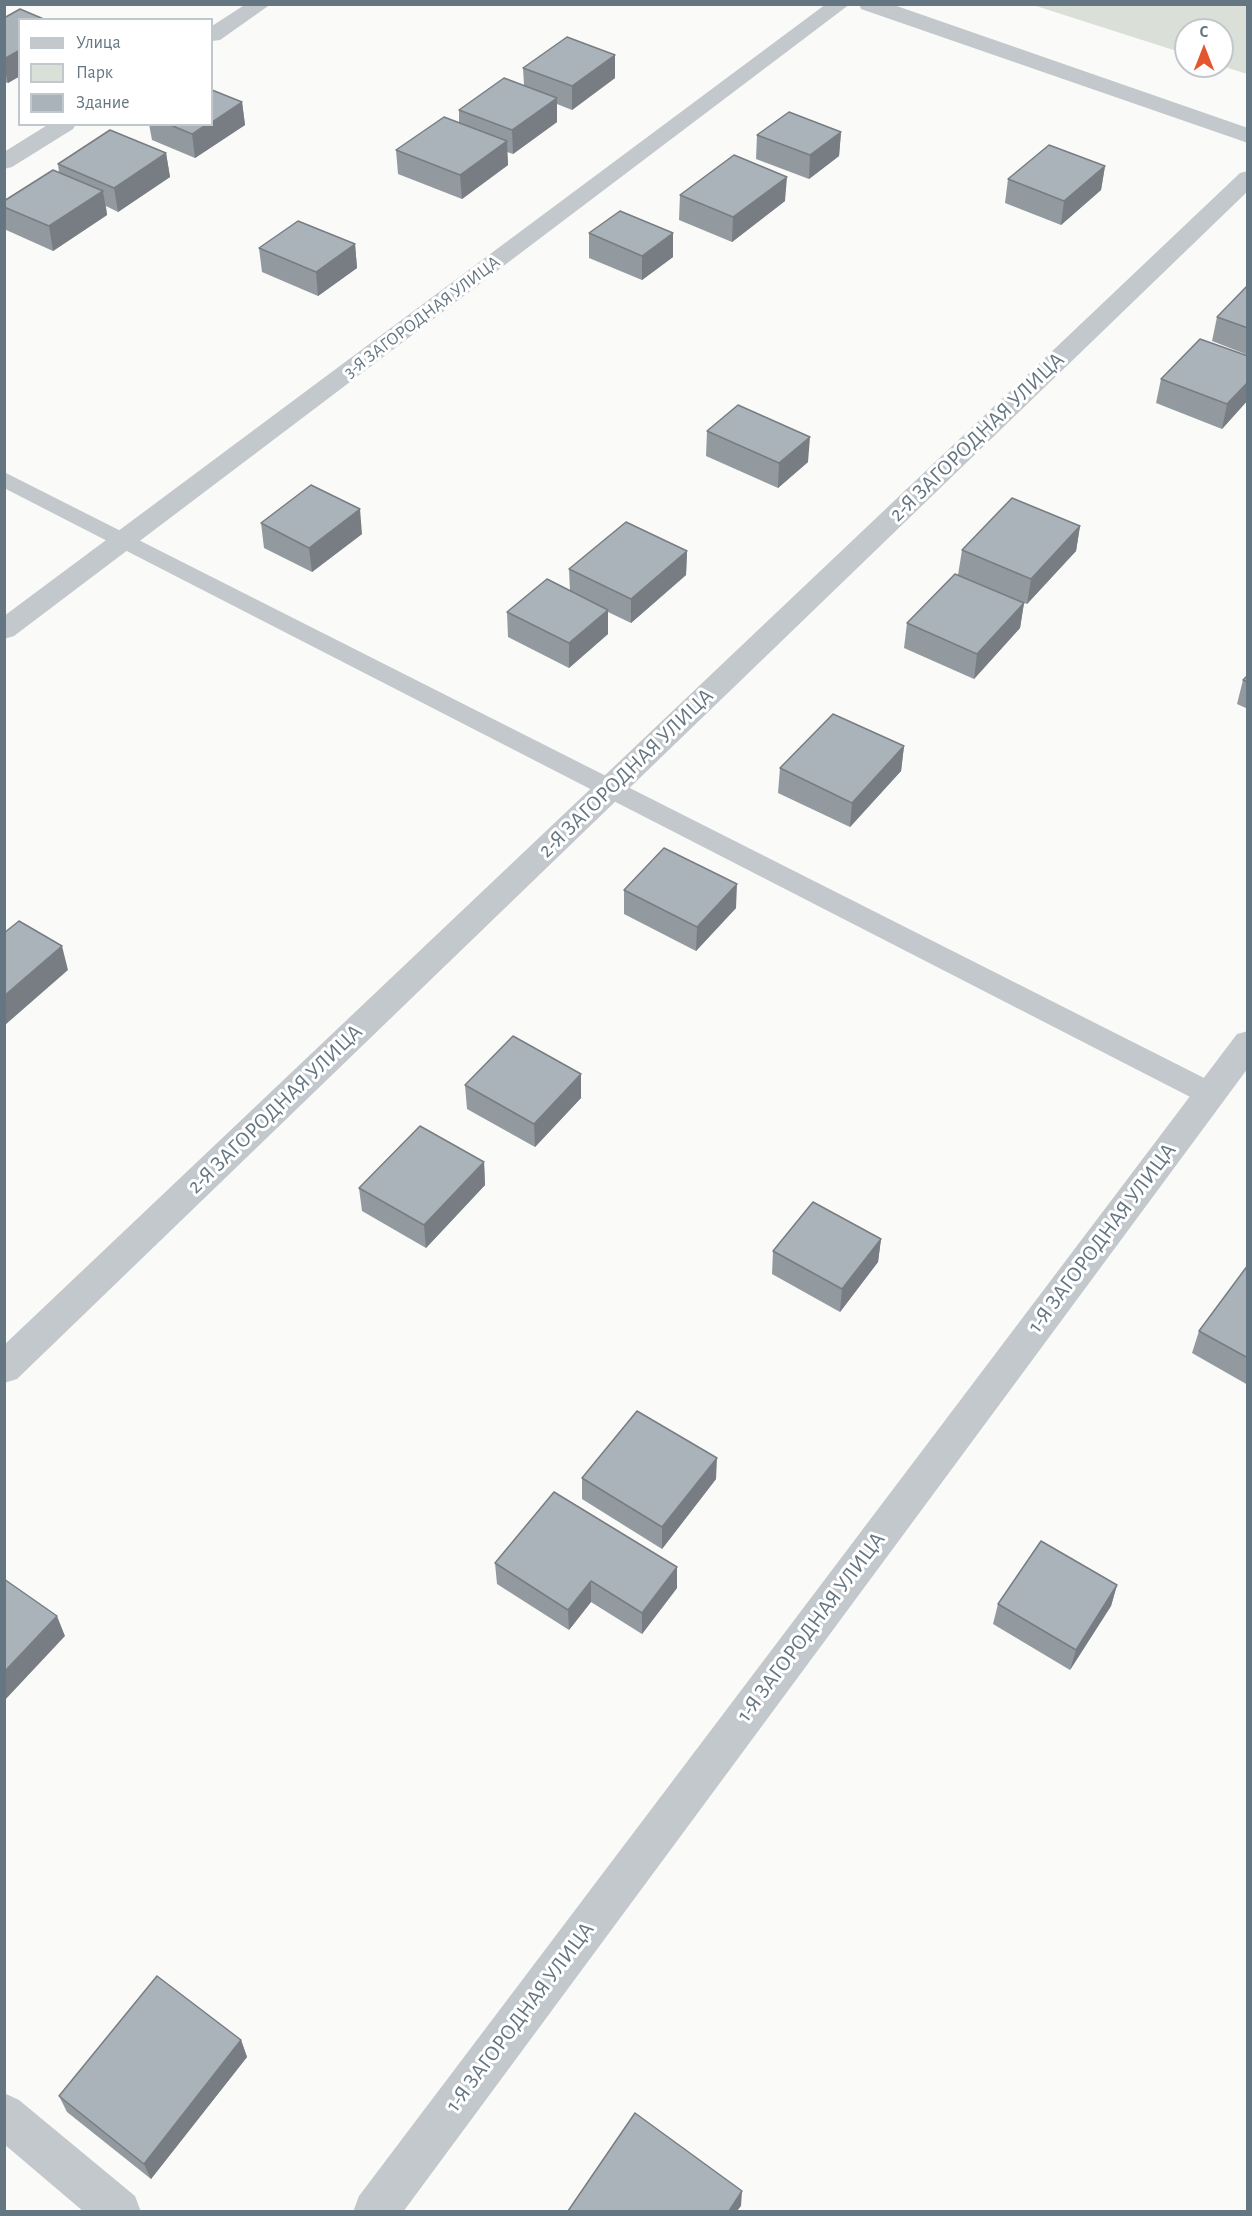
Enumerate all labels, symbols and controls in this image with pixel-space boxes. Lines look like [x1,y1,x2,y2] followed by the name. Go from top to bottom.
[18,18,213,126] legend
[1174,18,1234,78] north arrow
[1200,24,1208,40] text: С
[76,34,121,52] text: Улица
[76,64,113,82] text: Парк
[76,94,130,112] text: Здание
[340,251,504,383] street label: 3-Я ЗАГОРОДНАЯ УЛИЦА
[884,347,1070,527] street label: 2-Я ЗАГОРОДНАЯ УЛИЦА
[533,683,719,863] street label: 2-Я ЗАГОРОДНАЯ УЛИЦА
[182,1019,368,1199] street label: 2-Я ЗАГОРОДНАЯ УЛИЦА
[1022,1138,1182,1338] street label: 1-Я ЗАГОРОДНАЯ УЛИЦА
[731,1527,891,1727] street label: 1-Я ЗАГОРОДНАЯ УЛИЦА
[440,1917,600,2117] street label: 1-Я ЗАГОРОДНАЯ УЛИЦА

